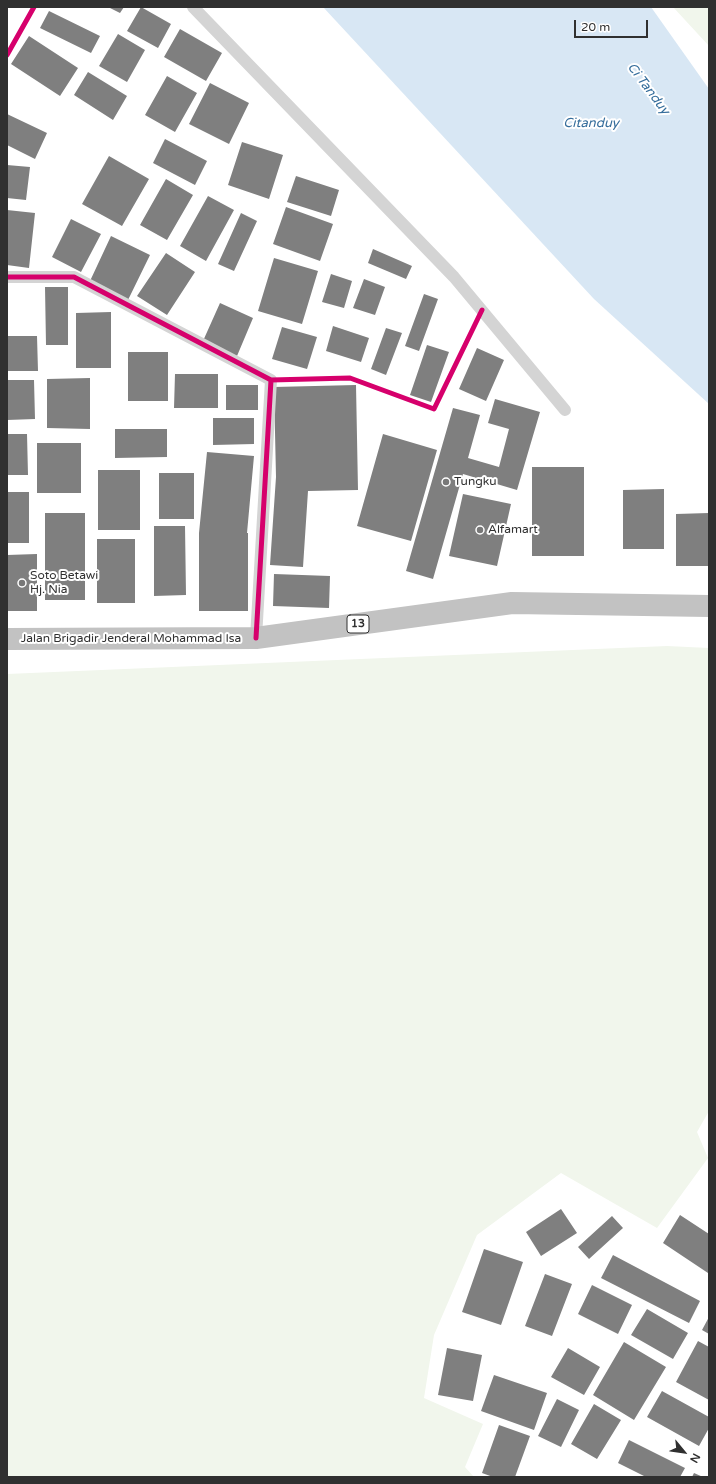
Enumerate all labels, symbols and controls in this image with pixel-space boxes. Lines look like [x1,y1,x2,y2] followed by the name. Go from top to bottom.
[576,12,650,38] scale bar
[581,20,610,34] text: 20 m
[623,60,673,118] water label: Ci Tanduy
[563,116,619,132] water label: Citanduy
[454,475,497,489] place label: Tungku
[441,477,451,487] marker: Tungku
[488,523,538,537] place label: Alfamart
[475,525,485,535] marker: Alfamart
[30,569,98,597] place label: Soto Betawi Hj. Nia
[17,578,27,588] marker: Soto Betawi Hj. Nia
[347,615,369,633] road number: 13
[21,632,241,646] street label: Jalan Brigadir Jenderal Mohammad Isa
[664,1432,704,1472] north arrow
[687,1451,703,1465] text: N

